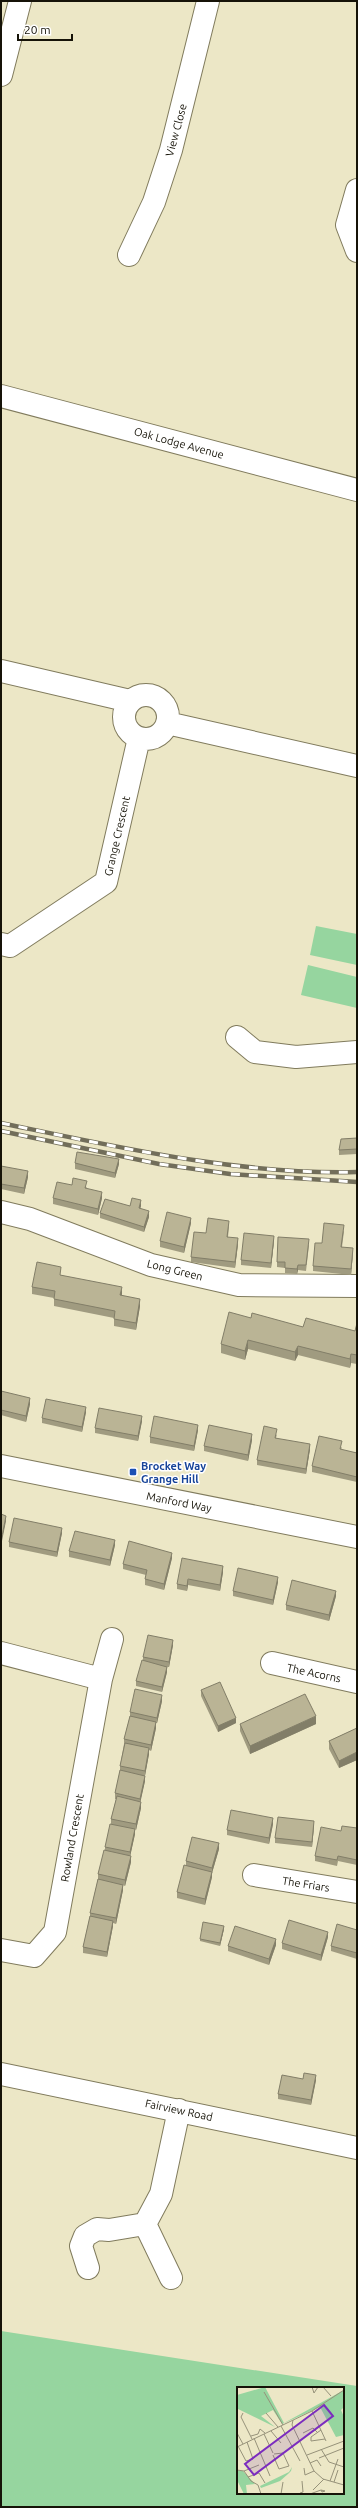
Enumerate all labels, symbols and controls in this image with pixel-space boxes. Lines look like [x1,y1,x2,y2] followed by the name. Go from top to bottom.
[18,16,72,42] scale bar
[24,23,51,36] text: 20 m
[163,102,189,158] street label: View Close
[133,425,225,461] street label: Oak Lodge Avenue
[102,794,132,877] street label: Grange Crescent
[146,1257,204,1283] street label: Long Green
[141,1460,206,1485] place label: Brocket Way Grange Hill
[128,1467,138,1477] marker: Brocket Way Grange Hill
[145,1490,213,1514] street label: Manford Way
[286,1661,342,1685] street label: The Acorns
[58,1792,86,1883] street label: Rowland Crescent
[281,1874,331,1894] street label: The Friars
[144,2097,214,2123] street label: Fairview Road
[237,2387,344,2494] inset map

